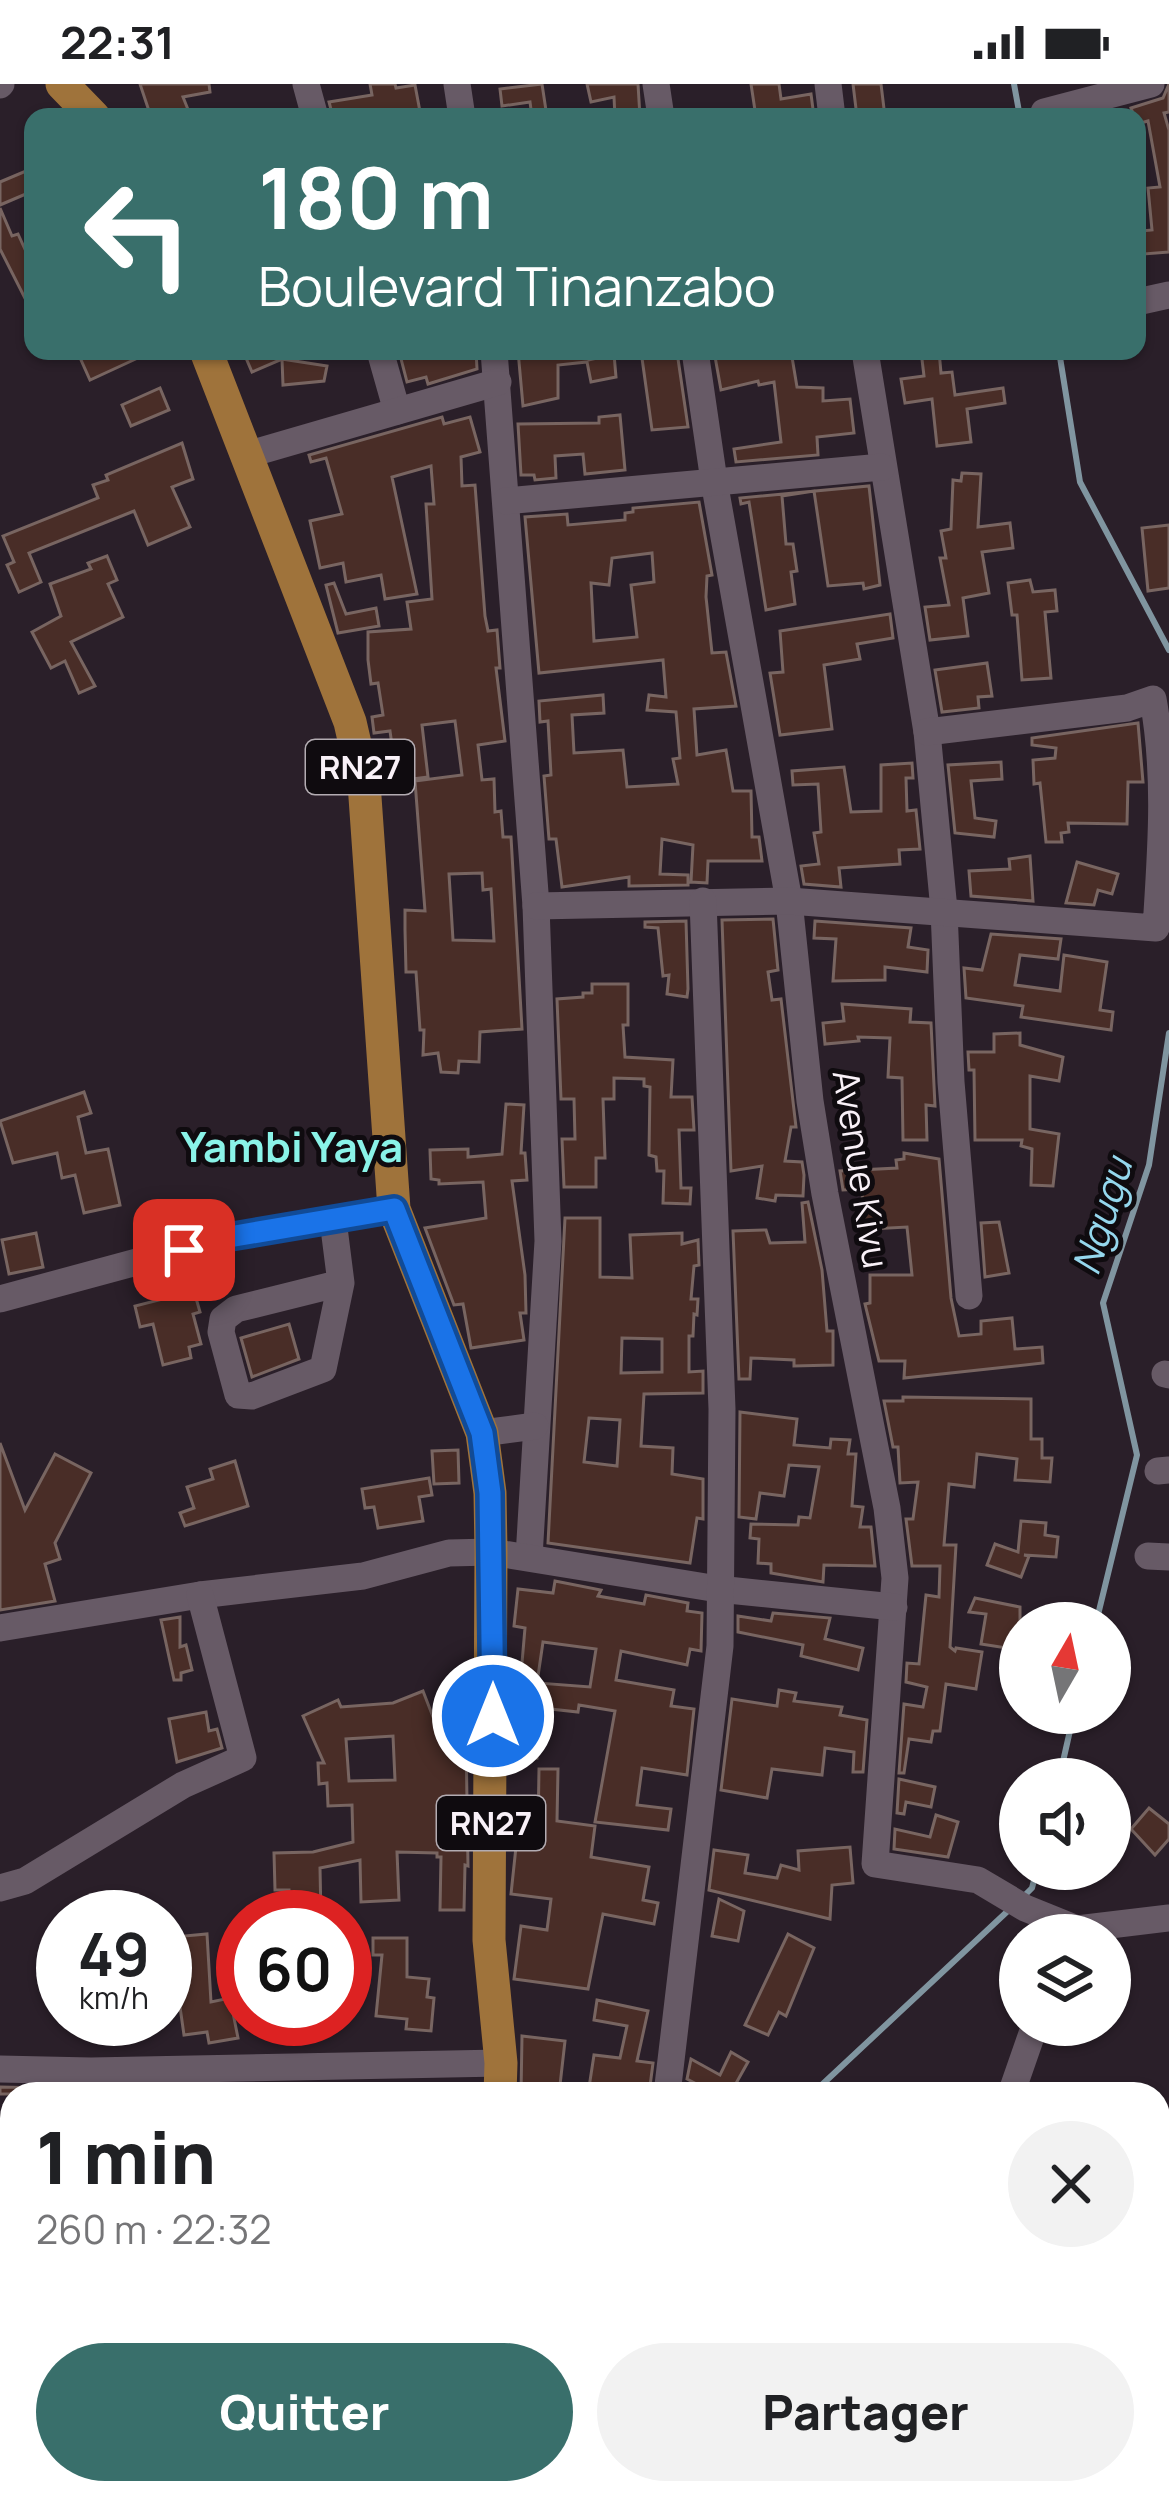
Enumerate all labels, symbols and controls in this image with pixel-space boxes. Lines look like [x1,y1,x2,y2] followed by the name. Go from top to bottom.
[60,11,175,73] text: 22:31
[258,139,494,254] text: 180 m
[60,156,216,312] icon: left
[258,248,776,322] text: Boulevard Tinanzabo
[306,740,414,794] road number: RN27
[822,1066,901,1271] street label: Avenue Kivu
[181,1117,403,1175] district label: Yambi Yaya
[1058,1148,1145,1281] water label: Ngugu
[133,1199,235,1301] pin
[151,1217,217,1283] icon: arrive
[999,1602,1131,1734] north arrow
[999,1602,1131,2046] map controls
[430,1653,556,1779] position arrow
[999,1758,1131,1890] button: sound
[437,1796,545,1850] road number: RN27
[216,1890,372,2046] speed limit sign: 60
[78,1912,150,1994] text: 49
[999,1914,1131,2046] button: layers
[79,1977,149,2018] text: km/h
[36,2107,216,2206] text: 1 min
[1008,2121,1134,2247] button: close
[36,2202,271,2256] text: 260 m · 22:32
[36,2343,573,2481] button: Quitter
[597,2343,1134,2481] button: Partager

